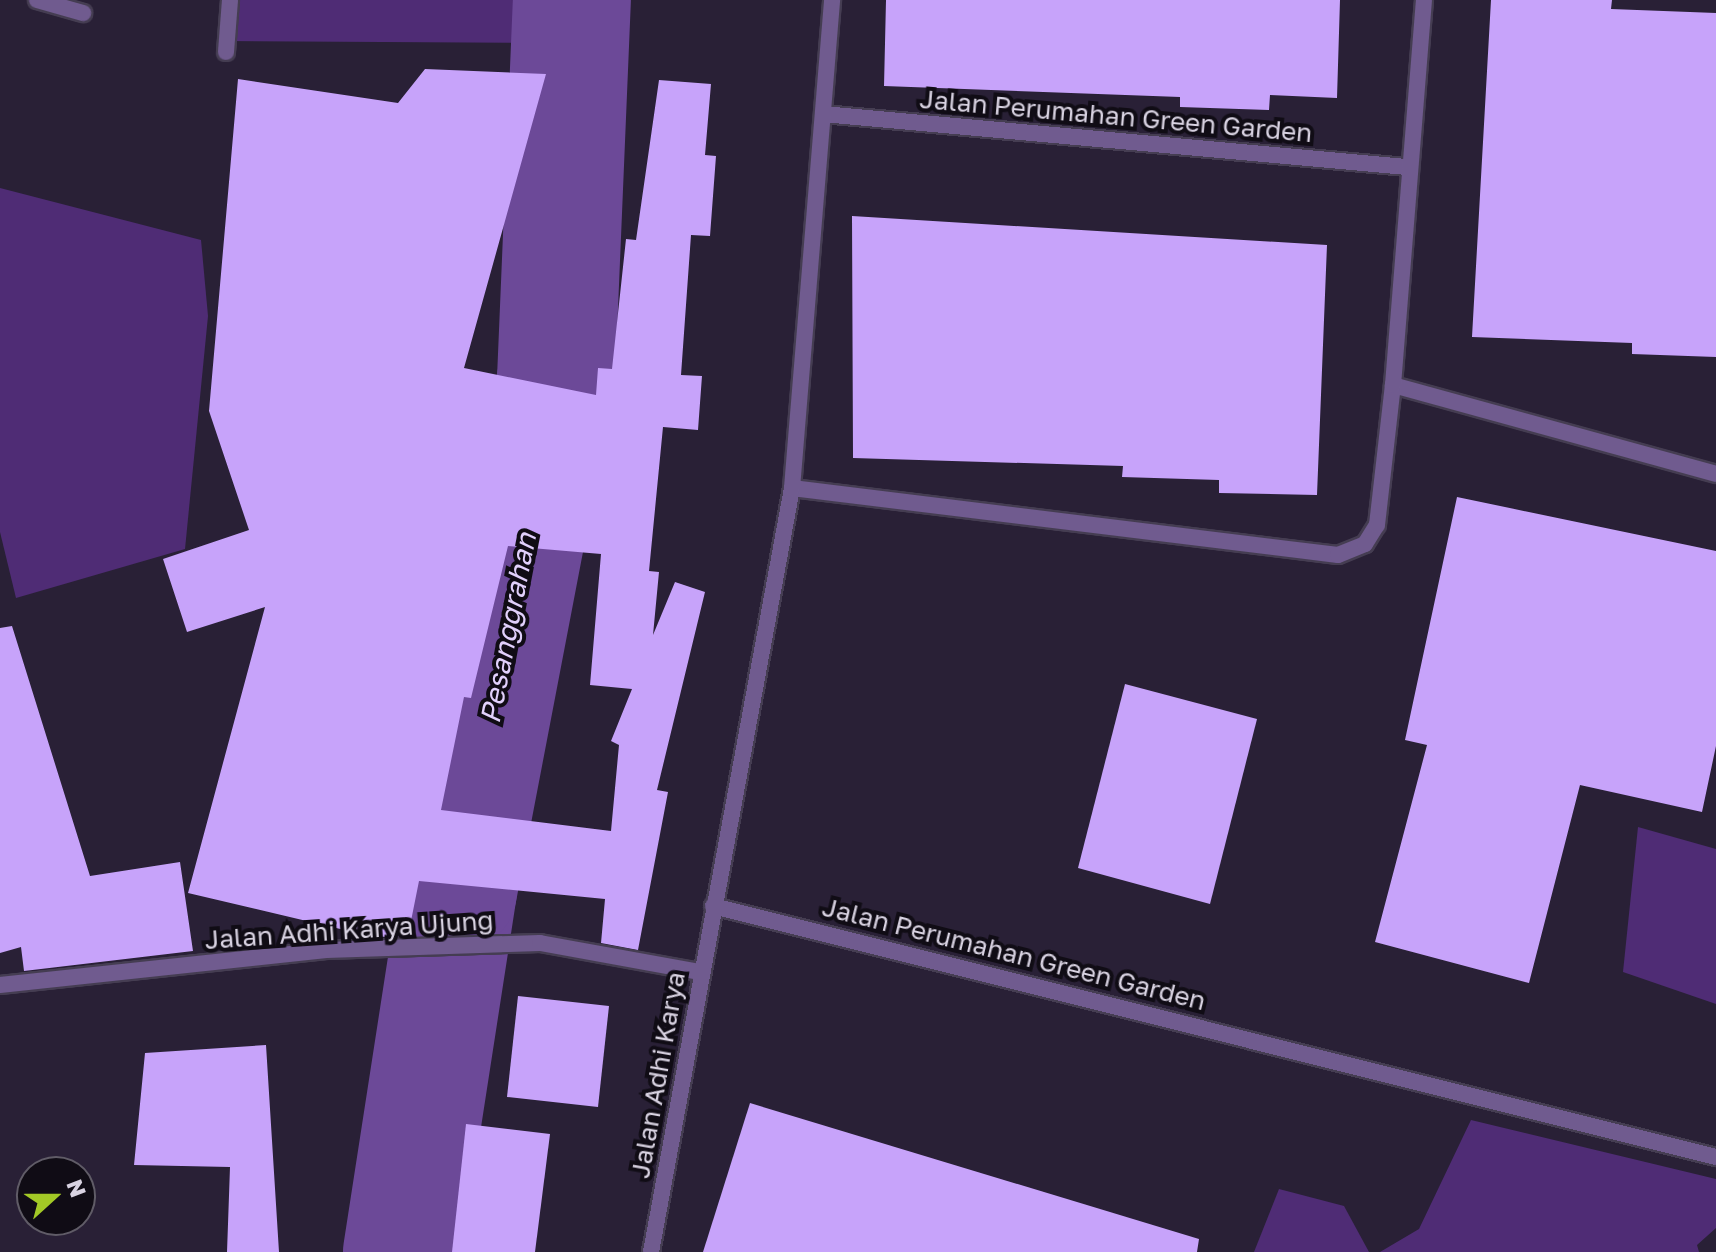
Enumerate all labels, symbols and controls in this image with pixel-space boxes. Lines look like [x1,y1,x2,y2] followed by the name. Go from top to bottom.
[918,83,1314,149] street label: Jalan Perumahan Green Garden
[473,530,543,726] water label: Pesanggrahan
[819,891,1209,1017] street label: Jalan Perumahan Green Garden
[204,904,494,956] street label: Jalan Adhi Karya Ujung
[624,969,692,1181] street label: Jalan Adhi Karya
[16,1156,96,1236] north arrow
[61,1175,93,1201] text: N

